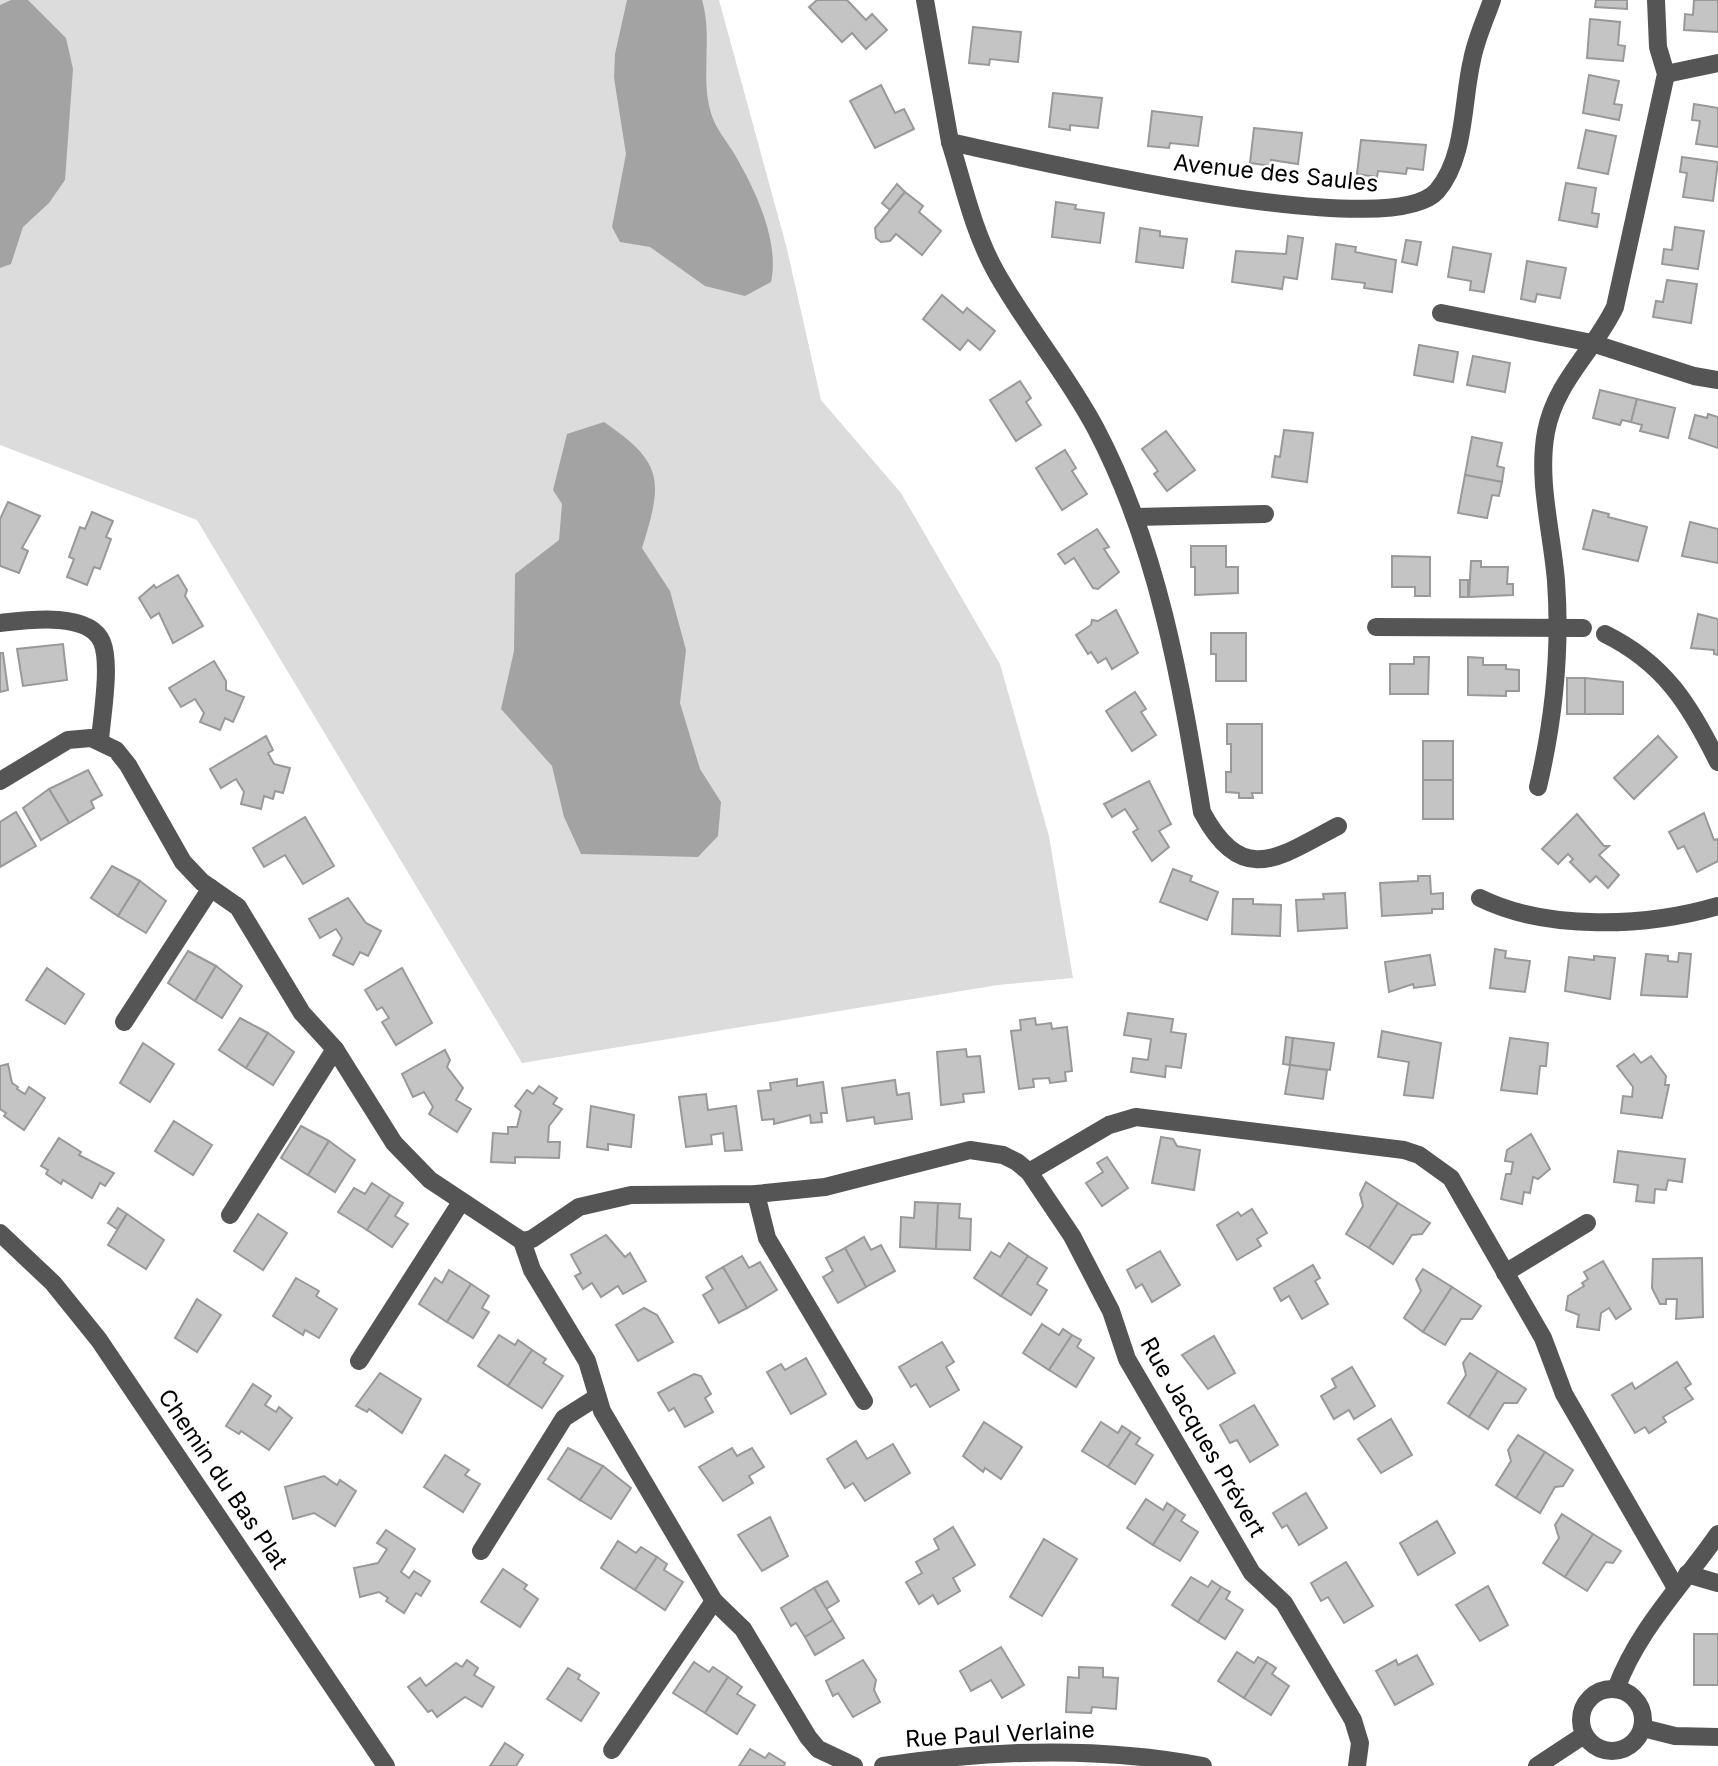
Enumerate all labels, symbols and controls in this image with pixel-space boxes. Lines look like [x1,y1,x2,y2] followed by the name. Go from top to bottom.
[1172,148,1380,198] street label: Avenue des Saules
[1134,1332,1272,1542] street label: Rue Jacques Prévert
[152,1384,294,1575] street label: Chemin du Bas Plat
[905,1715,1095,1753] street label: Rue Paul Verlaine

